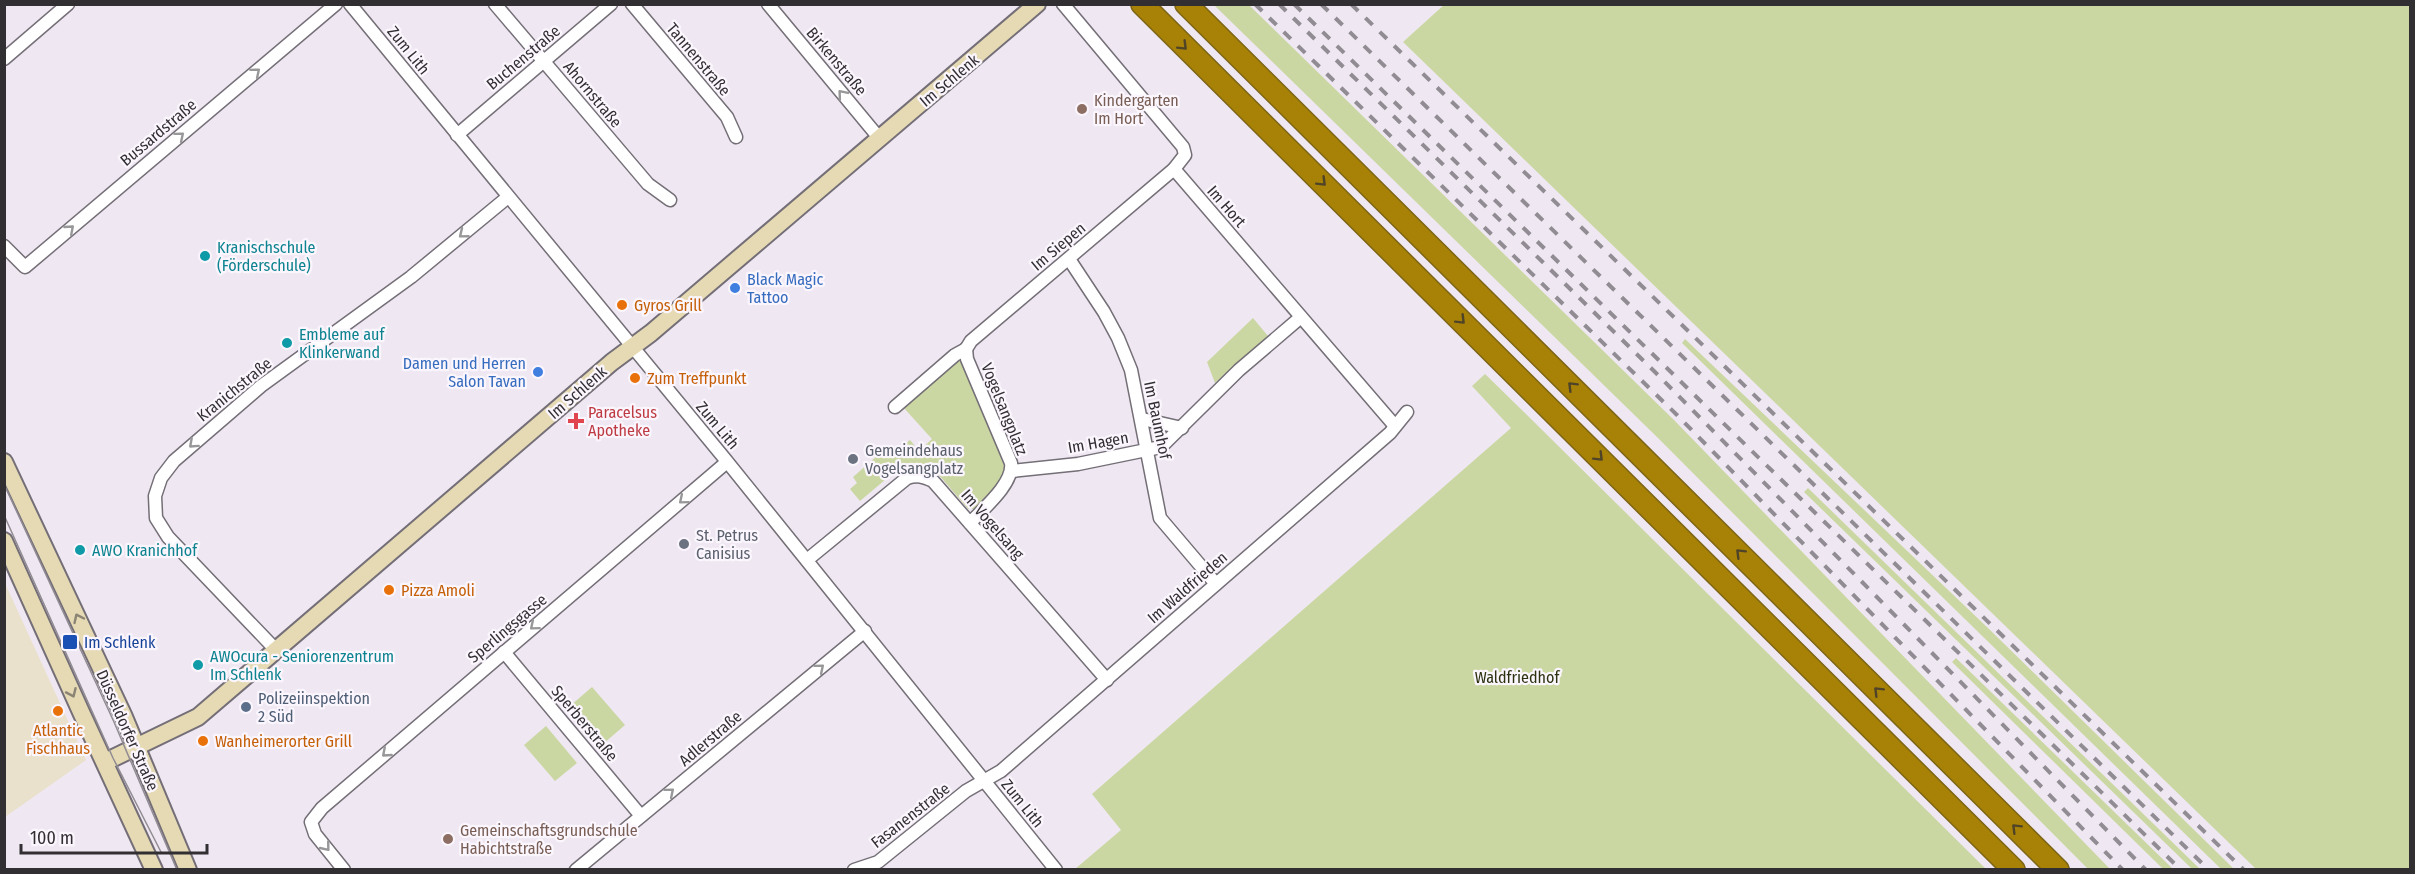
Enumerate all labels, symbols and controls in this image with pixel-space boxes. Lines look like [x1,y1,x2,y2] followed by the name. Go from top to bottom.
[663,19,735,100] street label: Tannenstraße
[483,21,564,94] street label: Buchenstraße
[383,22,434,78] street label: Zum Lith
[803,23,871,99] street label: Birkenstraße
[1176,38,1187,49] one-way arrow
[916,50,983,111] street label: Im Schlenk
[559,57,626,131] street label: Ahornstraße
[249,68,260,79] one-way arrow
[839,90,850,101] one-way arrow
[1094,91,1179,128] place label: Kindergarten Im Hort
[116,95,200,170] street label: Bussardstraße
[1075,102,1089,116] marker: Kindergarten Im Hort
[173,132,184,143] one-way arrow
[1315,175,1326,186] one-way arrow
[1203,182,1250,232] street label: Im Hort
[1027,218,1089,275] street label: Im Siepen
[63,225,74,236] one-way arrow
[458,227,469,238] one-way arrow
[217,238,316,275] place label: Kranischschule (Förderschule)
[198,249,212,263] marker: Kranischschule (Förderschule)
[747,270,823,307] place label: Black Magic Tattoo
[728,281,742,295] marker: Black Magic Tattoo
[634,296,702,315] place label: Gyros Grill
[615,298,629,312] marker: Gyros Grill
[1453,312,1464,323] one-way arrow
[299,325,385,362] place label: Embleme auf Klinkerwand
[280,336,294,350] marker: Embleme auf Klinkerwand
[193,353,276,425] street label: Kranichstraße
[403,354,526,391] place label: Damen und Herren Salon Tavan
[977,360,1032,458] street label: Vogelsangplatz
[544,361,611,423] street label: Im Schlenk
[531,365,545,379] marker: Damen und Herren Salon Tavan
[647,369,747,388] place label: Zum Treffpunkt
[628,371,642,385] marker: Zum Treffpunkt
[1140,379,1175,462] street label: Im Baumhof
[1568,382,1579,393] one-way arrow
[692,398,743,453] street label: Zum Lith
[588,403,657,440] place label: Paracelsus Apotheke
[569,414,583,428] marker: Paracelsus Apotheke
[1066,428,1130,457] street label: Im Hagen
[189,437,200,448] one-way arrow
[865,441,963,478] place label: Gemeindehaus Vogelsangplatz
[1593,450,1603,461] one-way arrow
[846,452,860,466] marker: Gemeindehaus Vogelsangplatz
[957,486,1028,563] street label: Im Vogelsang
[679,492,690,503] one-way arrow
[696,526,758,563] place label: St. Petrus Canisius
[677,537,691,551] marker: St. Petrus Canisius
[92,541,198,560] place label: AWO Kranichhof
[73,543,87,557] marker: AWO Kranichhof
[1144,548,1231,627] street label: Im Waldfrieden
[1736,549,1746,560] one-way arrow
[401,581,475,600] place label: Pizza Amoli
[382,583,396,597] marker: Pizza Amoli
[464,590,551,667] street label: Sperlingsgasse
[73,614,85,625] one-way arrow
[530,619,541,630] one-way arrow
[61,633,79,651] marker: Im Schlenk
[84,633,156,652] place label: Im Schlenk
[210,647,394,684] place label: AWOcura - Seniorenzentrum Im Schlenk
[191,658,205,672] marker: AWOcura - Seniorenzentrum Im Schlenk
[813,664,824,675] one-way arrow
[92,667,163,794] street label: Düsseldorfer Straße
[1475,668,1560,687] park label: Waldfriedhof
[547,682,622,765] street label: Sperberstraße
[65,687,77,698] one-way arrow
[1874,687,1885,697] one-way arrow
[258,689,370,726] place label: Polizeiinspektion 2 Süd
[239,700,253,714] marker: Polizeiinspektion 2 Süd
[51,704,65,718] marker: Atlantic Fischhaus
[675,707,746,770] street label: Adlerstraße
[26,721,90,758] place label: Atlantic Fischhaus
[215,732,352,751] place label: Wanheimerorter Grill
[196,734,210,748] marker: Wanheimerorter Grill
[382,746,393,757] one-way arrow
[997,775,1048,831] street label: Zum Lith
[867,779,953,852] street label: Fasanenstraße
[663,788,674,799] one-way arrow
[21,817,207,855] scale bar
[460,821,638,858] place label: Gemeinschaftsgrundschule Habichtstraße
[2013,825,2024,836] one-way arrow
[30,827,74,849] text: 100 m
[441,832,455,846] marker: Gemeinschaftsgrundschule Habichtstraße
[318,840,329,851] one-way arrow

